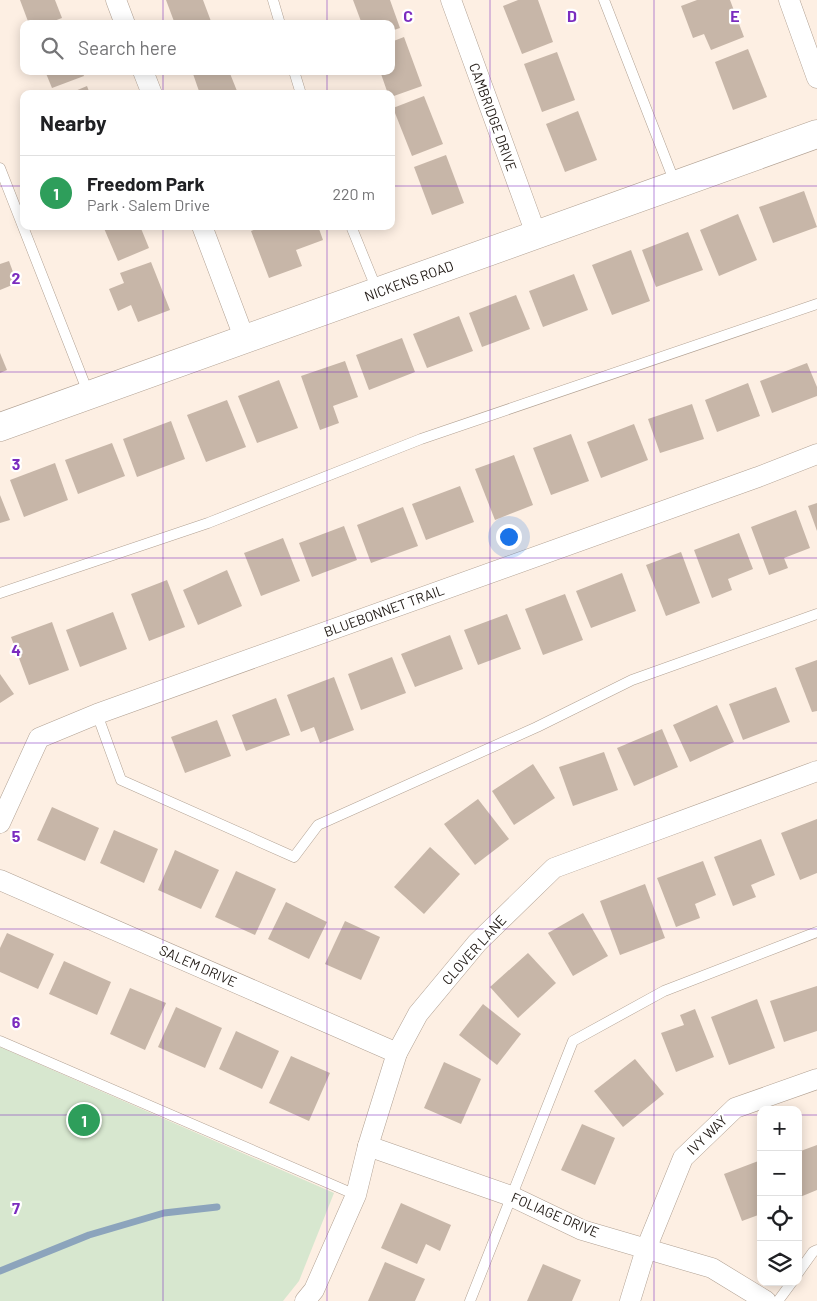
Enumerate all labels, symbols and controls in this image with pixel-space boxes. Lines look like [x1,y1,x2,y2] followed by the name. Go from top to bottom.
[403,6,413,25] text: C
[567,6,577,25] text: D
[730,6,740,25] text: E
[20,20,395,75] search box
[38,34,66,62] icon: search
[78,36,177,59] text: Search here
[466,60,521,173] street label: CAMBRIDGE DRIVE
[40,110,106,135] text: Nearby
[87,172,205,195] text: Freedom Park
[53,184,59,203] text: 1
[332,184,375,203] text: 220 m
[87,195,210,214] text: Park · Salem Drive
[362,257,456,305] street label: NICKENS ROAD
[12,268,21,287] text: 2
[12,454,20,473] text: 3
[496,524,522,550] your location
[321,581,446,640] street label: BLUEBONNET TRAIL
[11,640,21,659] text: 4
[12,826,21,845] text: 5
[438,911,509,988] street label: CLOVER LANE
[157,941,240,990] street label: SALEM DRIVE
[12,1012,21,1031] text: 6
[68,1101,100,1139] pin: 1
[757,1106,802,1286] map controls
[757,1106,802,1151] button: +
[683,1111,730,1158] street label: IVY WAY
[757,1151,802,1196] button: −
[509,1188,602,1241] street label: FOLIAGE DRIVE
[757,1196,802,1241] button: locate
[12,1198,20,1217] text: 7
[757,1241,802,1286] button: layers

